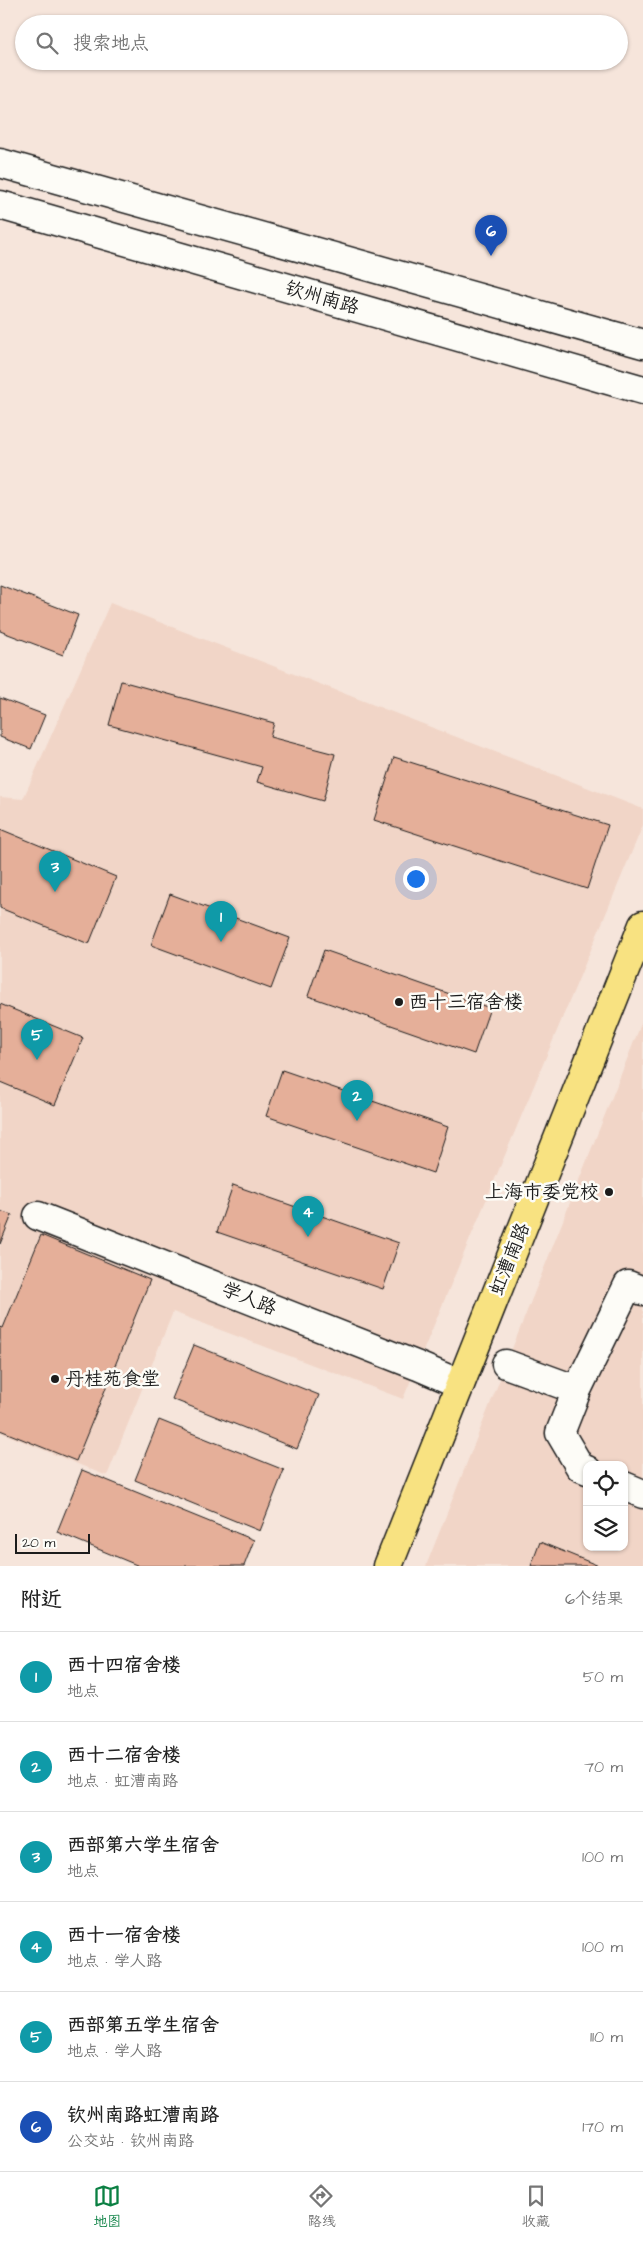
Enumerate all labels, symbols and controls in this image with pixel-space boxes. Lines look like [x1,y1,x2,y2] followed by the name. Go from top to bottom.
[15,15,628,70] search box
[33,29,61,57] icon: search
[73,30,149,57] text: 搜索地点
[475,215,507,256] pin: 6
[282,275,362,321] street label: 钦州南路
[39,851,71,892] pin: 3
[403,866,429,892] your location
[205,901,237,942] pin: 1
[409,989,523,1016] place label: 西十三宿舍楼
[393,996,405,1008] marker: 西十三宿舍楼
[21,1019,53,1060] pin: 5
[341,1080,373,1121] pin: 2
[485,1179,599,1206] place label: 上海市委党校
[603,1186,615,1198] marker: 上海市委党校
[292,1196,324,1237] pin: 4
[483,1219,537,1299] street label: 虹漕南路
[218,1276,280,1322] street label: 学人路
[65,1366,160,1393] place label: 丹桂苑食堂
[49,1373,61,1385] marker: 丹桂苑食堂
[583,1461,628,1551] map controls
[583,1461,628,1506] button: locate
[583,1506,628,1551] button: layers
[15,1531,90,1554] scale bar
[22,1533,55,1553] text: 20 m
[20,1585,62,1614] text: 附近
[565,1588,623,1610] text: 6个结果
[67,1652,181,1679] text: 西十四宿舍楼
[35,1666,37,1688] text: 1
[583,1666,623,1688] text: 50 m
[67,1680,99,1702] text: 地点
[67,1742,181,1769] text: 西十二宿舍楼
[31,1756,41,1778] text: 2
[584,1756,623,1778] text: 70 m
[67,1770,178,1792] text: 地点 · 虹漕南路
[67,1832,219,1859] text: 西部第六学生宿舍
[32,1846,40,1868] text: 3
[582,1846,623,1868] text: 100 m
[67,1860,99,1882] text: 地点
[67,1922,181,1949] text: 西十一宿舍楼
[31,1936,41,1958] text: 4
[582,1936,623,1958] text: 100 m
[67,1950,162,1972] text: 地点 · 学人路
[67,2012,219,2039] text: 西部第五学生宿舍
[30,2026,42,2048] text: 5
[590,2026,623,2048] text: 110 m
[67,2040,162,2062] text: 地点 · 学人路
[67,2102,219,2129] text: 钦州南路虹漕南路
[31,2116,41,2138] text: 6
[582,2116,623,2138] text: 170 m
[67,2130,194,2152] text: 公交站 · 钦州南路
[93,2182,121,2232] tab: 地图
[307,2182,335,2232] tab: 路线
[522,2182,550,2232] tab: 收藏

